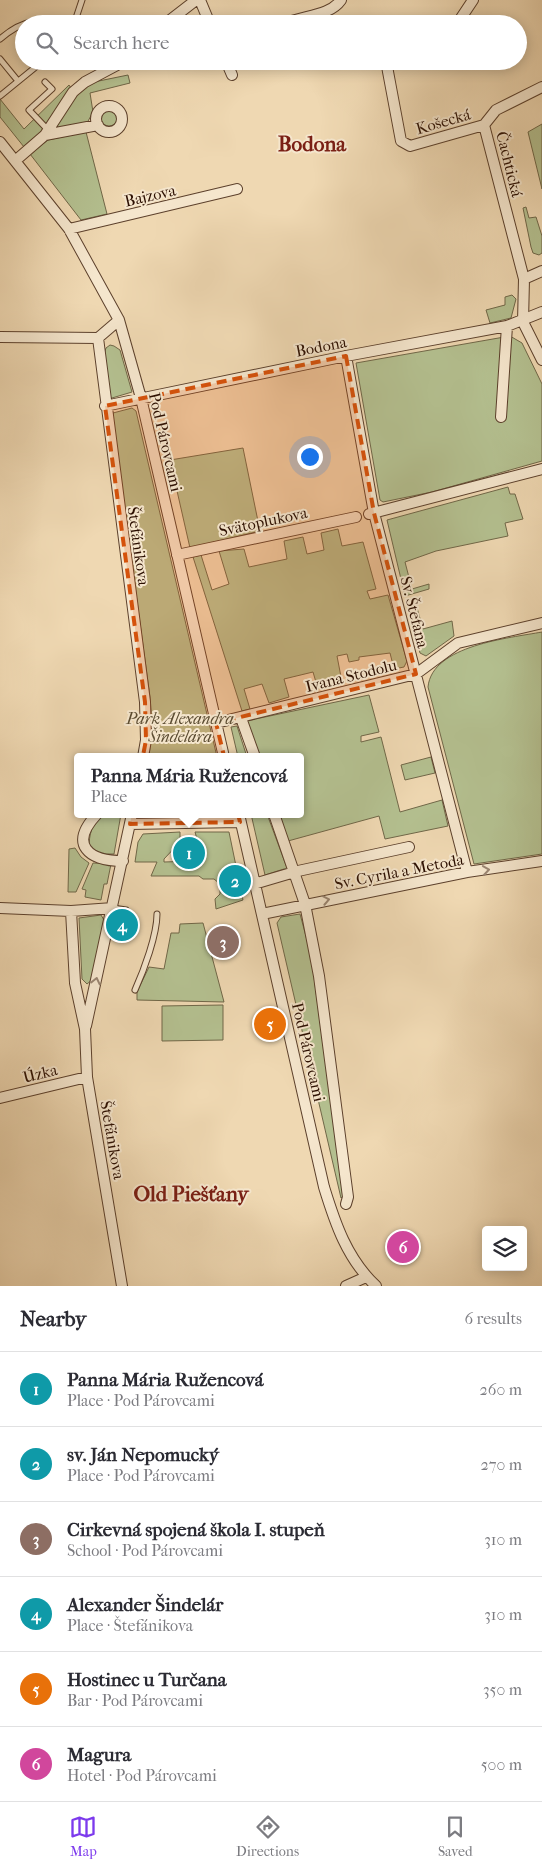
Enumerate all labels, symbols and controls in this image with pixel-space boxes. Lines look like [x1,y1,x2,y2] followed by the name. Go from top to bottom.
[15,15,527,70] search box
[33,29,61,57] icon: search
[73,32,169,54] text: Search here
[414,104,473,138] street label: Košecká
[492,129,528,199] street label: Čachtická
[278,132,347,156] district label: Bodona
[123,180,178,211] street label: Bajzova
[294,332,349,361] street label: Bodona
[145,391,186,494] street label: Pod Párovcami
[297,444,323,470] your location
[217,503,310,540] street label: Svätoplukova
[124,505,155,587] street label: Štefánikova
[396,574,434,650] street label: Sv. Štefana
[303,655,399,696] street label: Ivana Stodolu
[125,709,234,746] park label: Park Alexandra Šindelára
[74,753,304,818] popup
[91,765,287,787] text: Panna Mária Ružencová
[91,787,127,806] text: Place
[173,834,205,872] pin: 1
[333,850,466,893] street label: Sv. Cyrila a Metoda
[219,862,251,900] pin: 2
[482,865,490,875] one-way arrow
[322,895,331,906] one-way arrow
[106,906,138,944] pin: 4
[207,923,239,961] pin: 3
[90,977,101,986] one-way arrow
[288,1001,329,1104] street label: Pod Párovcami
[254,1005,286,1043] pin: 5
[21,1060,60,1087] street label: Úzka
[96,1099,130,1182] street label: Štefánikova
[133,1182,250,1206] district label: Old Piešťany
[482,1226,527,1271] map controls
[482,1226,527,1271] button: layers
[387,1228,419,1266] pin: 6
[20,1307,86,1331] text: Nearby
[464,1309,522,1328] text: 6 results
[67,1369,263,1391] text: Panna Mária Ružencová
[33,1380,39,1399] text: 1
[480,1380,522,1399] text: 260 m
[67,1391,215,1410] text: Place · Pod Párovcami
[67,1444,219,1466] text: sv. Ján Nepomucký
[32,1455,40,1474] text: 2
[481,1455,522,1474] text: 270 m
[67,1466,215,1485] text: Place · Pod Párovcami
[67,1519,325,1541] text: Cirkevná spojená škola I. stupeň
[33,1530,39,1549] text: 3
[484,1530,522,1549] text: 310 m
[67,1541,223,1560] text: School · Pod Párovcami
[67,1594,223,1616] text: Alexander Šindelár
[31,1605,41,1624] text: 4
[484,1605,522,1624] text: 310 m
[67,1616,193,1635] text: Place · Štefánikova
[67,1669,227,1691] text: Hostinec u Turčana
[33,1680,39,1699] text: 5
[483,1680,522,1699] text: 350 m
[67,1691,203,1710] text: Bar · Pod Párovcami
[67,1744,131,1766] text: Magura
[32,1755,40,1774] text: 6
[481,1755,522,1774] text: 500 m
[67,1766,217,1785] text: Hotel · Pod Párovcami
[69,1813,97,1860] tab: Map
[236,1813,299,1860] tab: Directions
[438,1813,473,1860] tab: Saved

